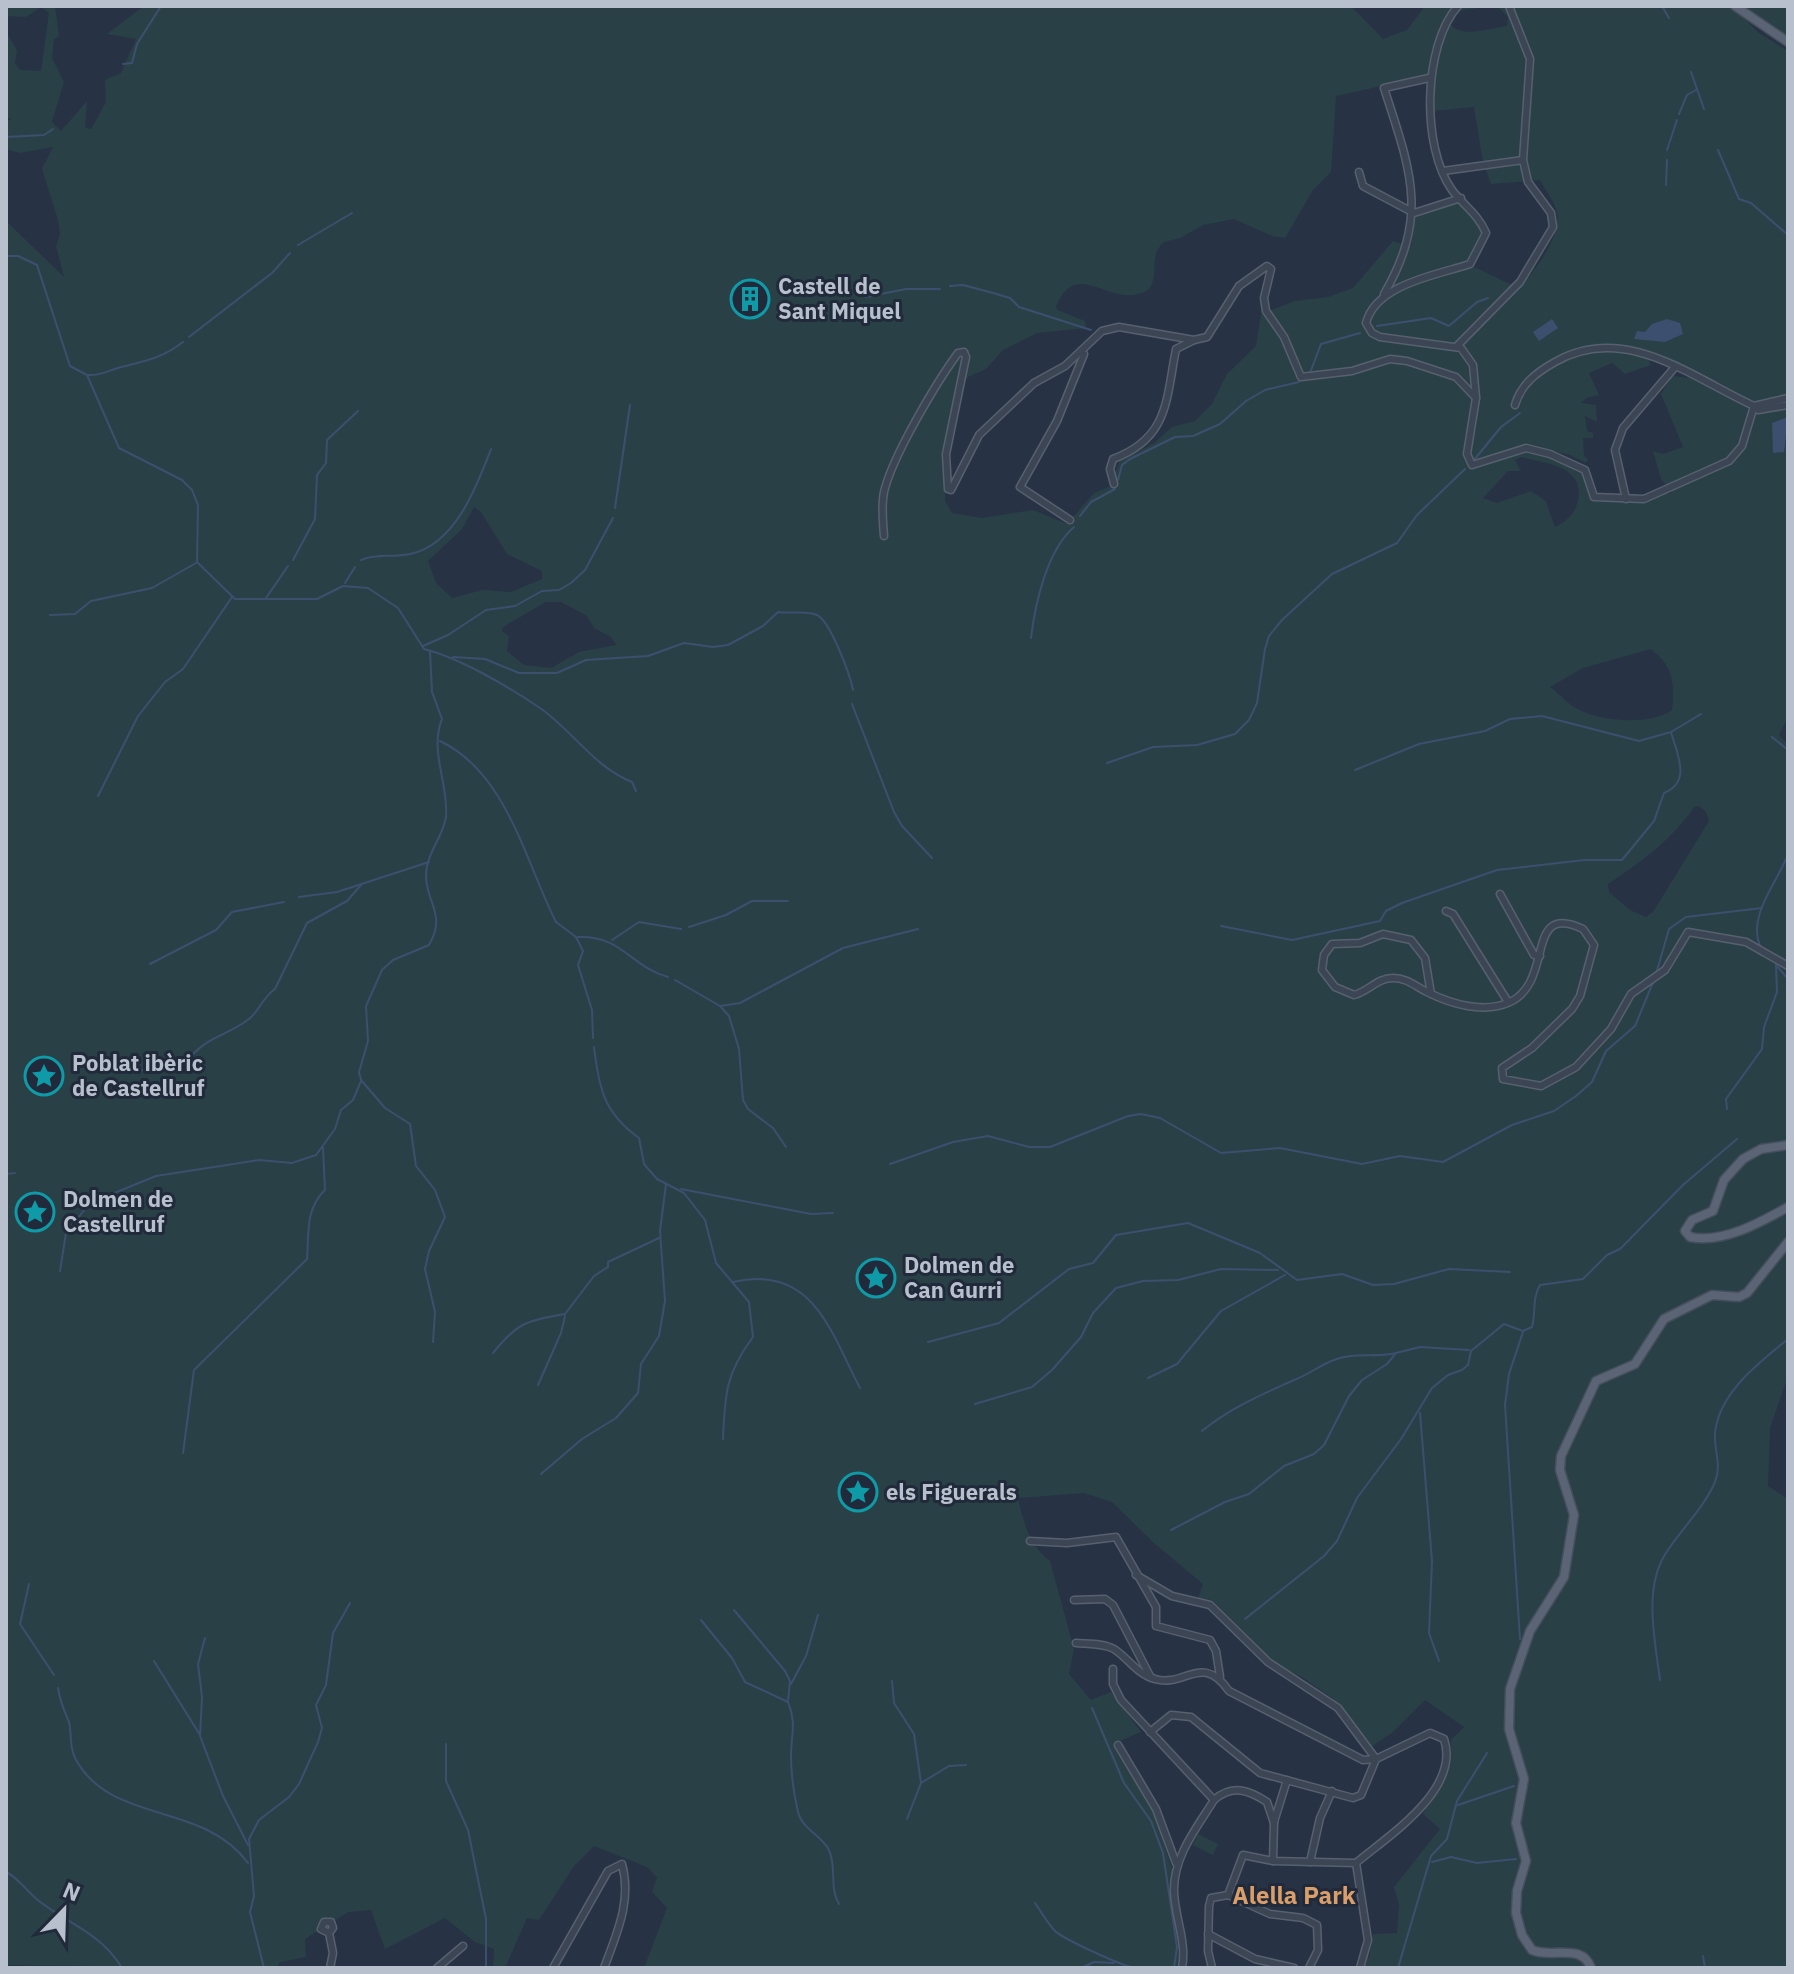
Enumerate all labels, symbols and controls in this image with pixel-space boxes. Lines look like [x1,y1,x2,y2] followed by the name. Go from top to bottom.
[778,271,901,325] place label: Castell de Sant Miquel
[729,278,771,320] building icon: Castell de Sant Miquel
[72,1048,205,1102] place label: Poblat ibèric de Castellruf
[23,1055,65,1097] place icon: Poblat ibèric de Castellruf
[63,1184,173,1238] place label: Dolmen de Castellruf
[14,1191,56,1233] place icon: Dolmen de Castellruf
[904,1250,1014,1304] place label: Dolmen de Can Gurri
[855,1257,897,1299] place icon: Dolmen de Can Gurri
[837,1471,879,1513] place icon: els Figuerals
[886,1477,1017,1506] place label: els Figuerals
[24,1870,104,1950] north arrow
[59,1875,85,1908] text: N
[1232,1879,1356,1911] district label: Alella Park

